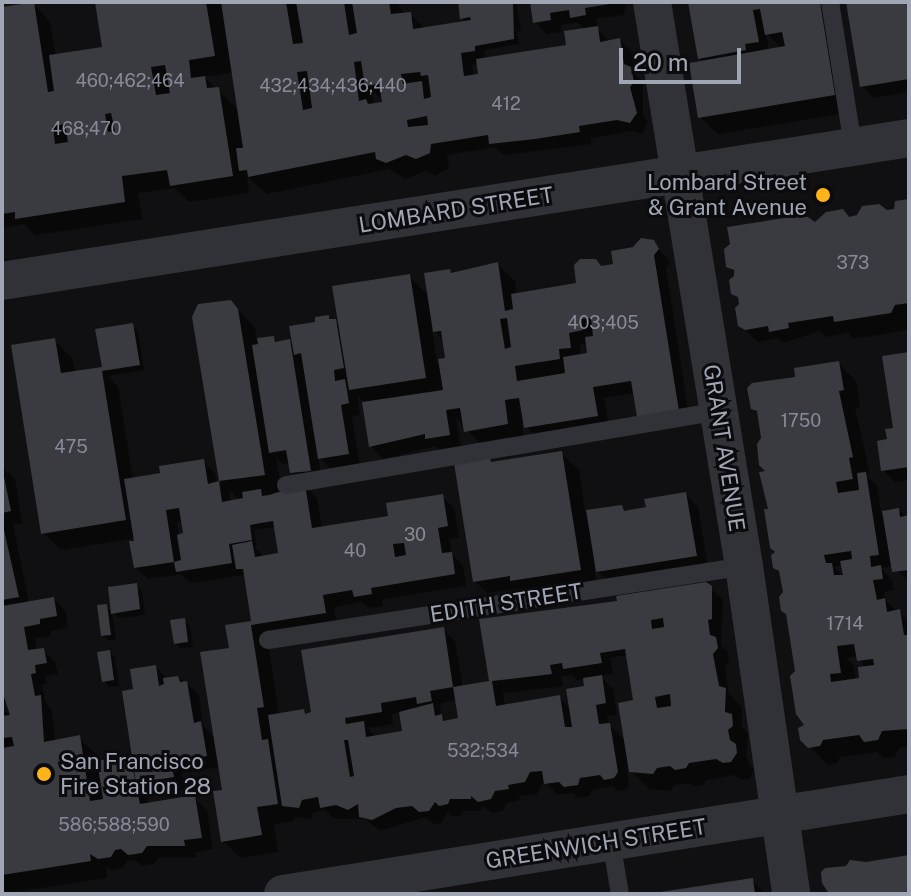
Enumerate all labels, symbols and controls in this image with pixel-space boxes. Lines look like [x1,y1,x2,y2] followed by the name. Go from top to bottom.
[623,32,745,82] scale bar
[633,48,689,76] text: 20 m
[75,70,185,92] house number: 460;462;464
[259,75,407,97] house number: 432;434;436;440
[491,93,521,115] house number: 412
[50,118,122,140] house number: 468;470
[647,169,807,220] place label: Lombard Street & Grant Avenue
[357,182,555,238] street label: LOMBARD STREET
[814,186,832,204] marker: Lombard Street & Grant Avenue
[837,252,869,274] house number: 373
[567,312,639,334] house number: 403;405
[698,363,750,533] street label: GRANT AVENUE
[781,410,821,432] house number: 1750
[54,436,88,458] house number: 475
[404,524,426,546] house number: 30
[344,540,366,562] house number: 40
[428,578,584,628] street label: EDITH STREET
[826,613,864,635] house number: 1714
[447,740,519,762] house number: 532;534
[60,748,211,800] place label: San Francisco Fire Station 28
[35,765,53,783] marker: San Francisco Fire Station 28
[58,814,170,836] house number: 586;588;590
[484,814,708,874] street label: GREENWICH STREET

